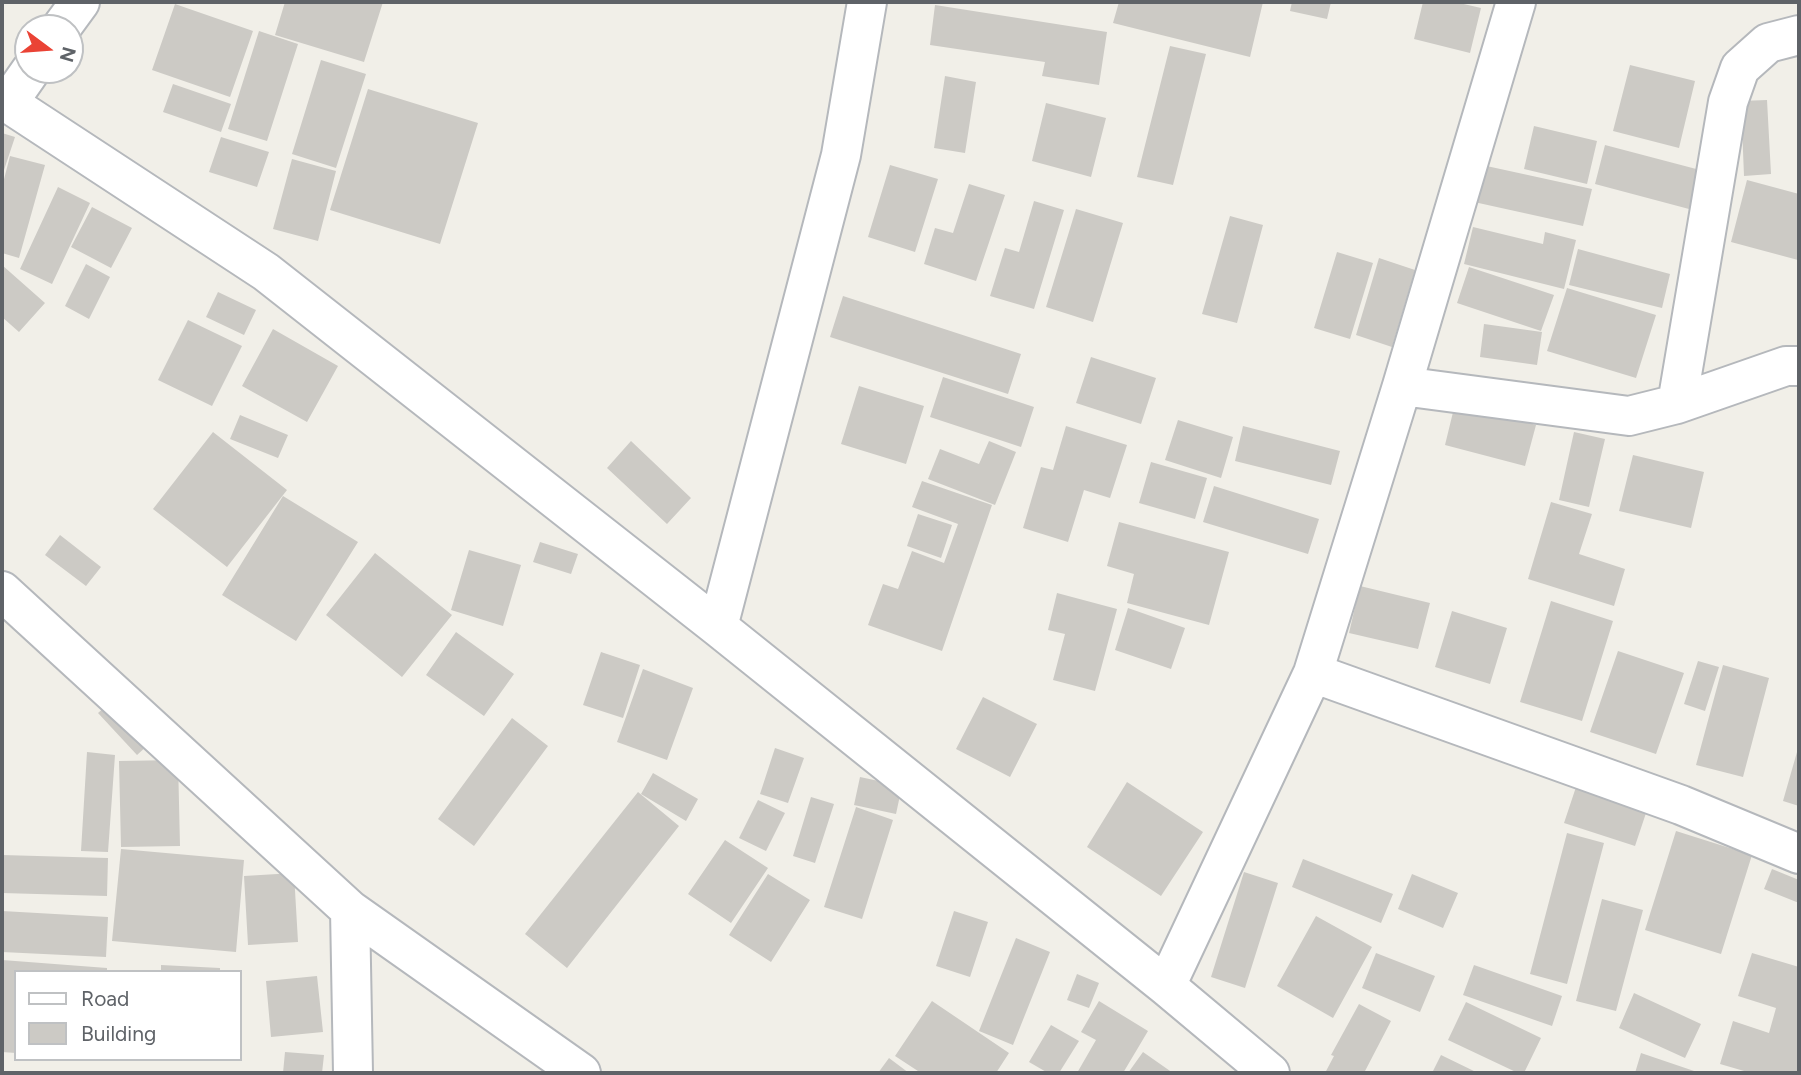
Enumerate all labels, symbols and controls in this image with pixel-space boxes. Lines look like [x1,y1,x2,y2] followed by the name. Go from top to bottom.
[14,14,84,84] north arrow
[55,44,81,65] text: N
[14,970,242,1061] legend
[81,986,129,1011] text: Road
[81,1021,156,1046] text: Building

